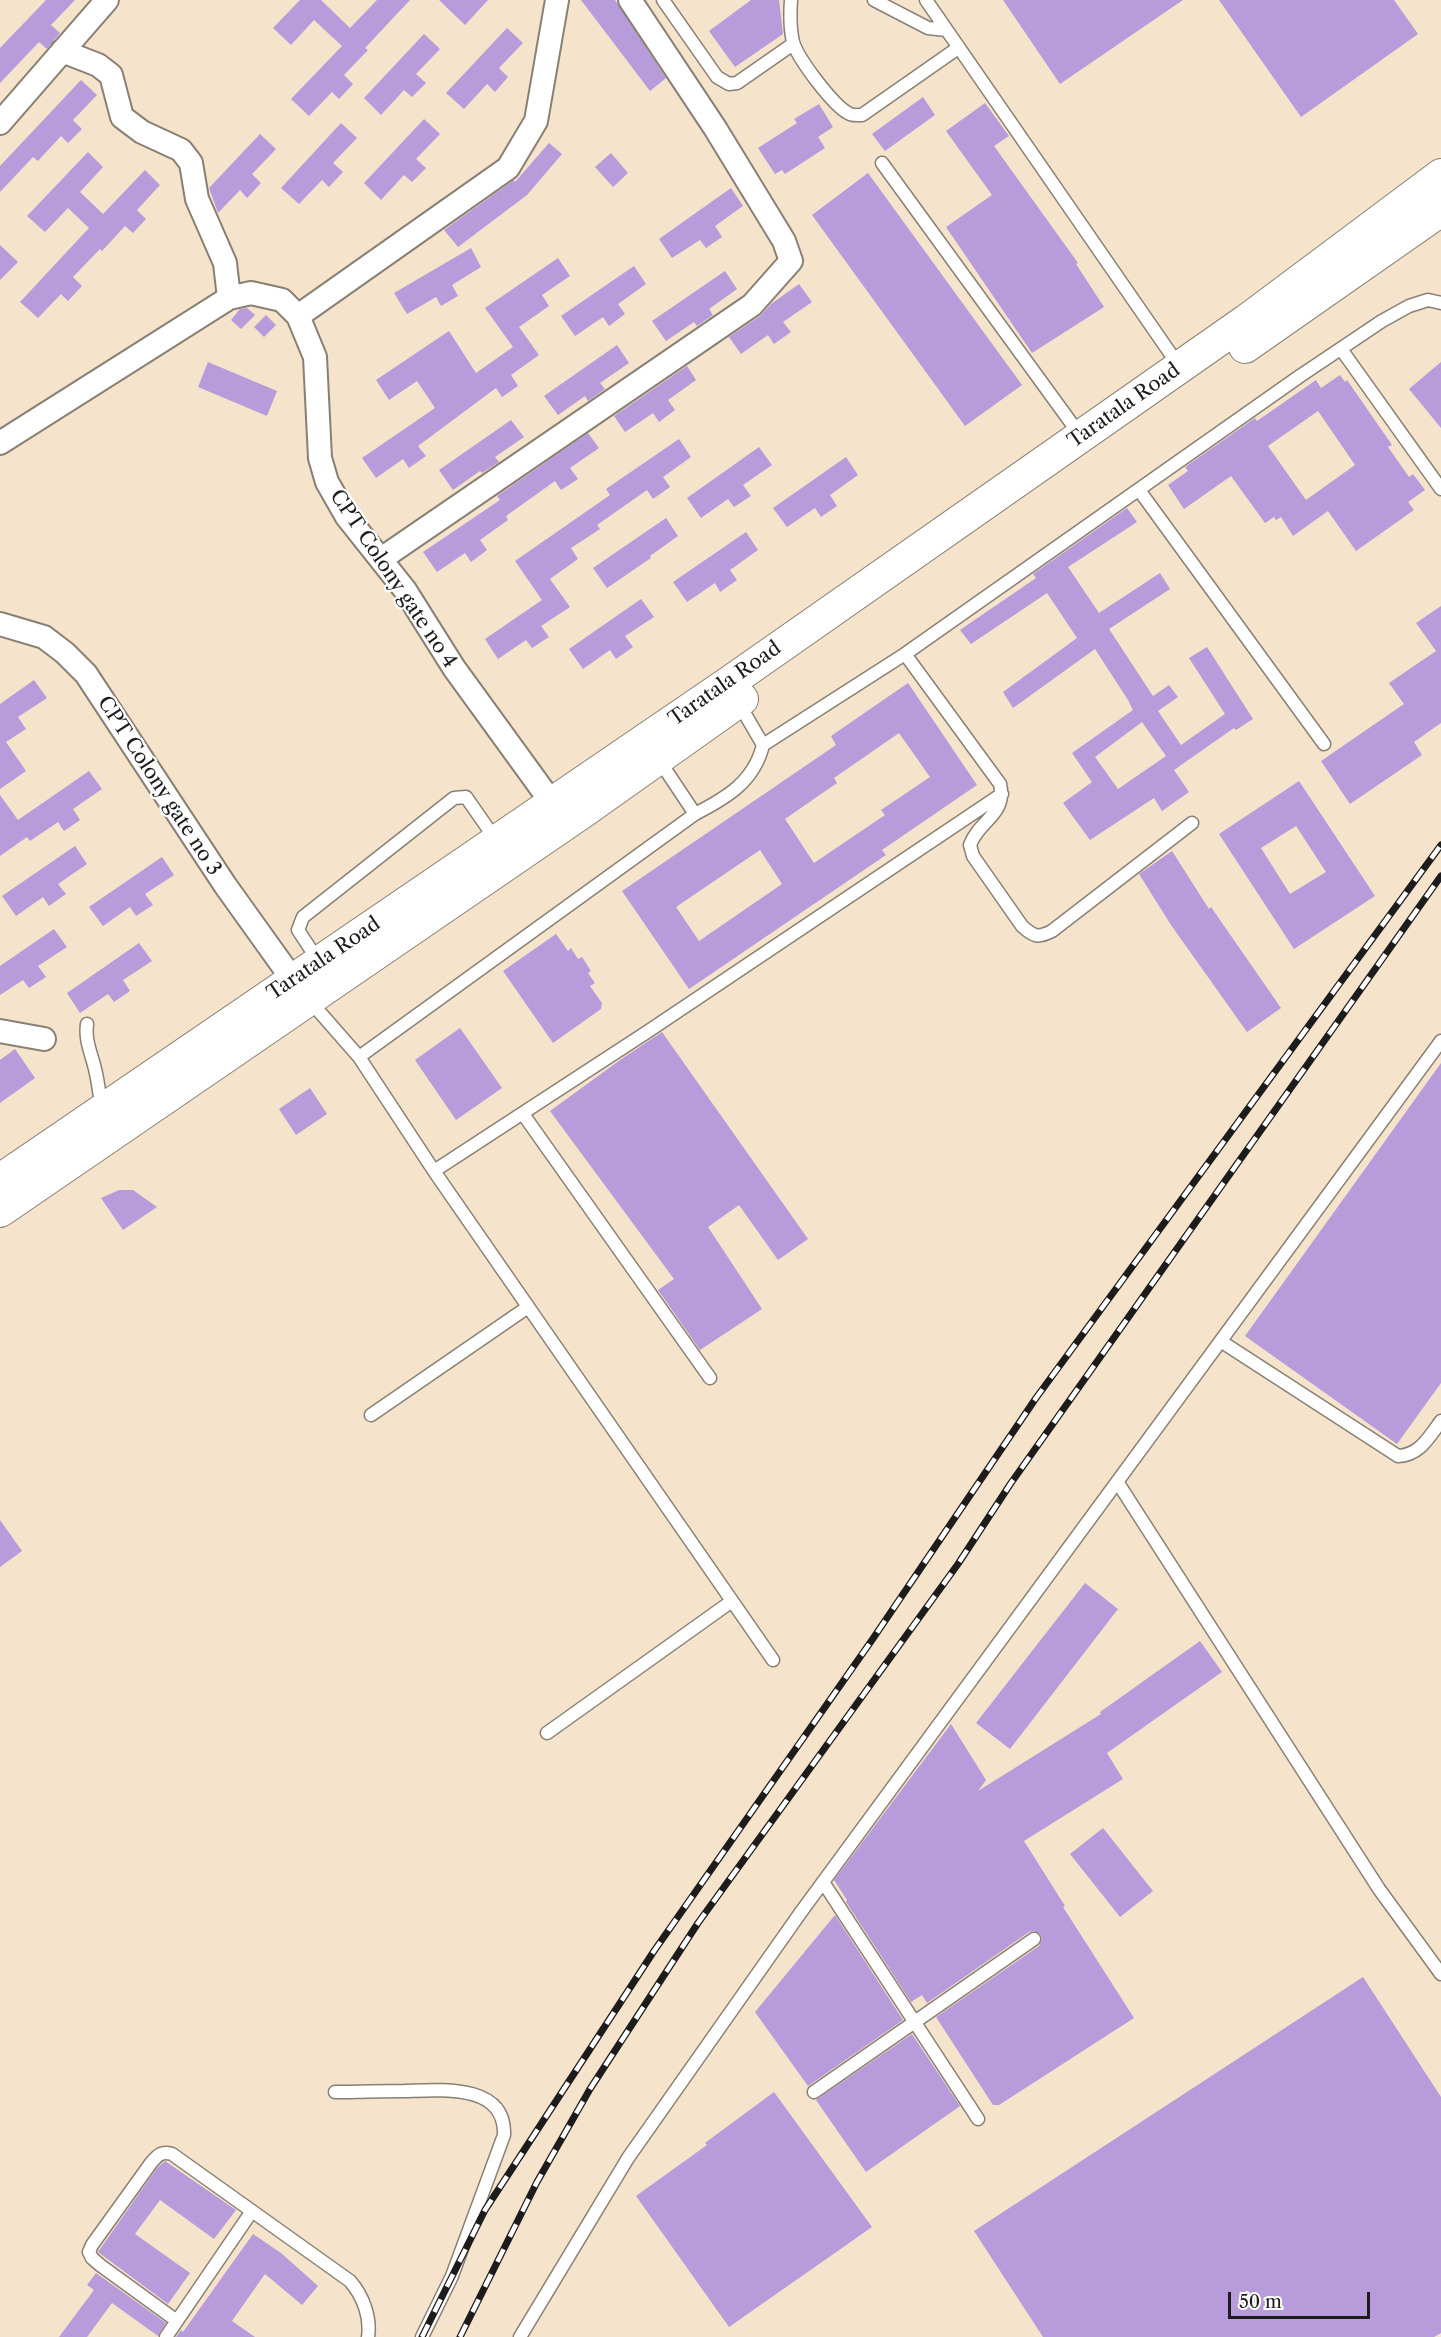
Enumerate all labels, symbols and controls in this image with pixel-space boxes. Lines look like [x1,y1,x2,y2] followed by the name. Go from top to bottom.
[1063,358,1185,454] street label: Taratala Road
[324,485,462,673] street label: CPT Colony gate no 4
[664,636,786,732] street label: Taratala Road
[92,692,226,880] street label: CPT Colony gate no 3
[263,912,385,1006] street label: Taratala Road
[1231,2280,1374,2318] scale bar
[1239,2291,1282,2313] text: 50 m

